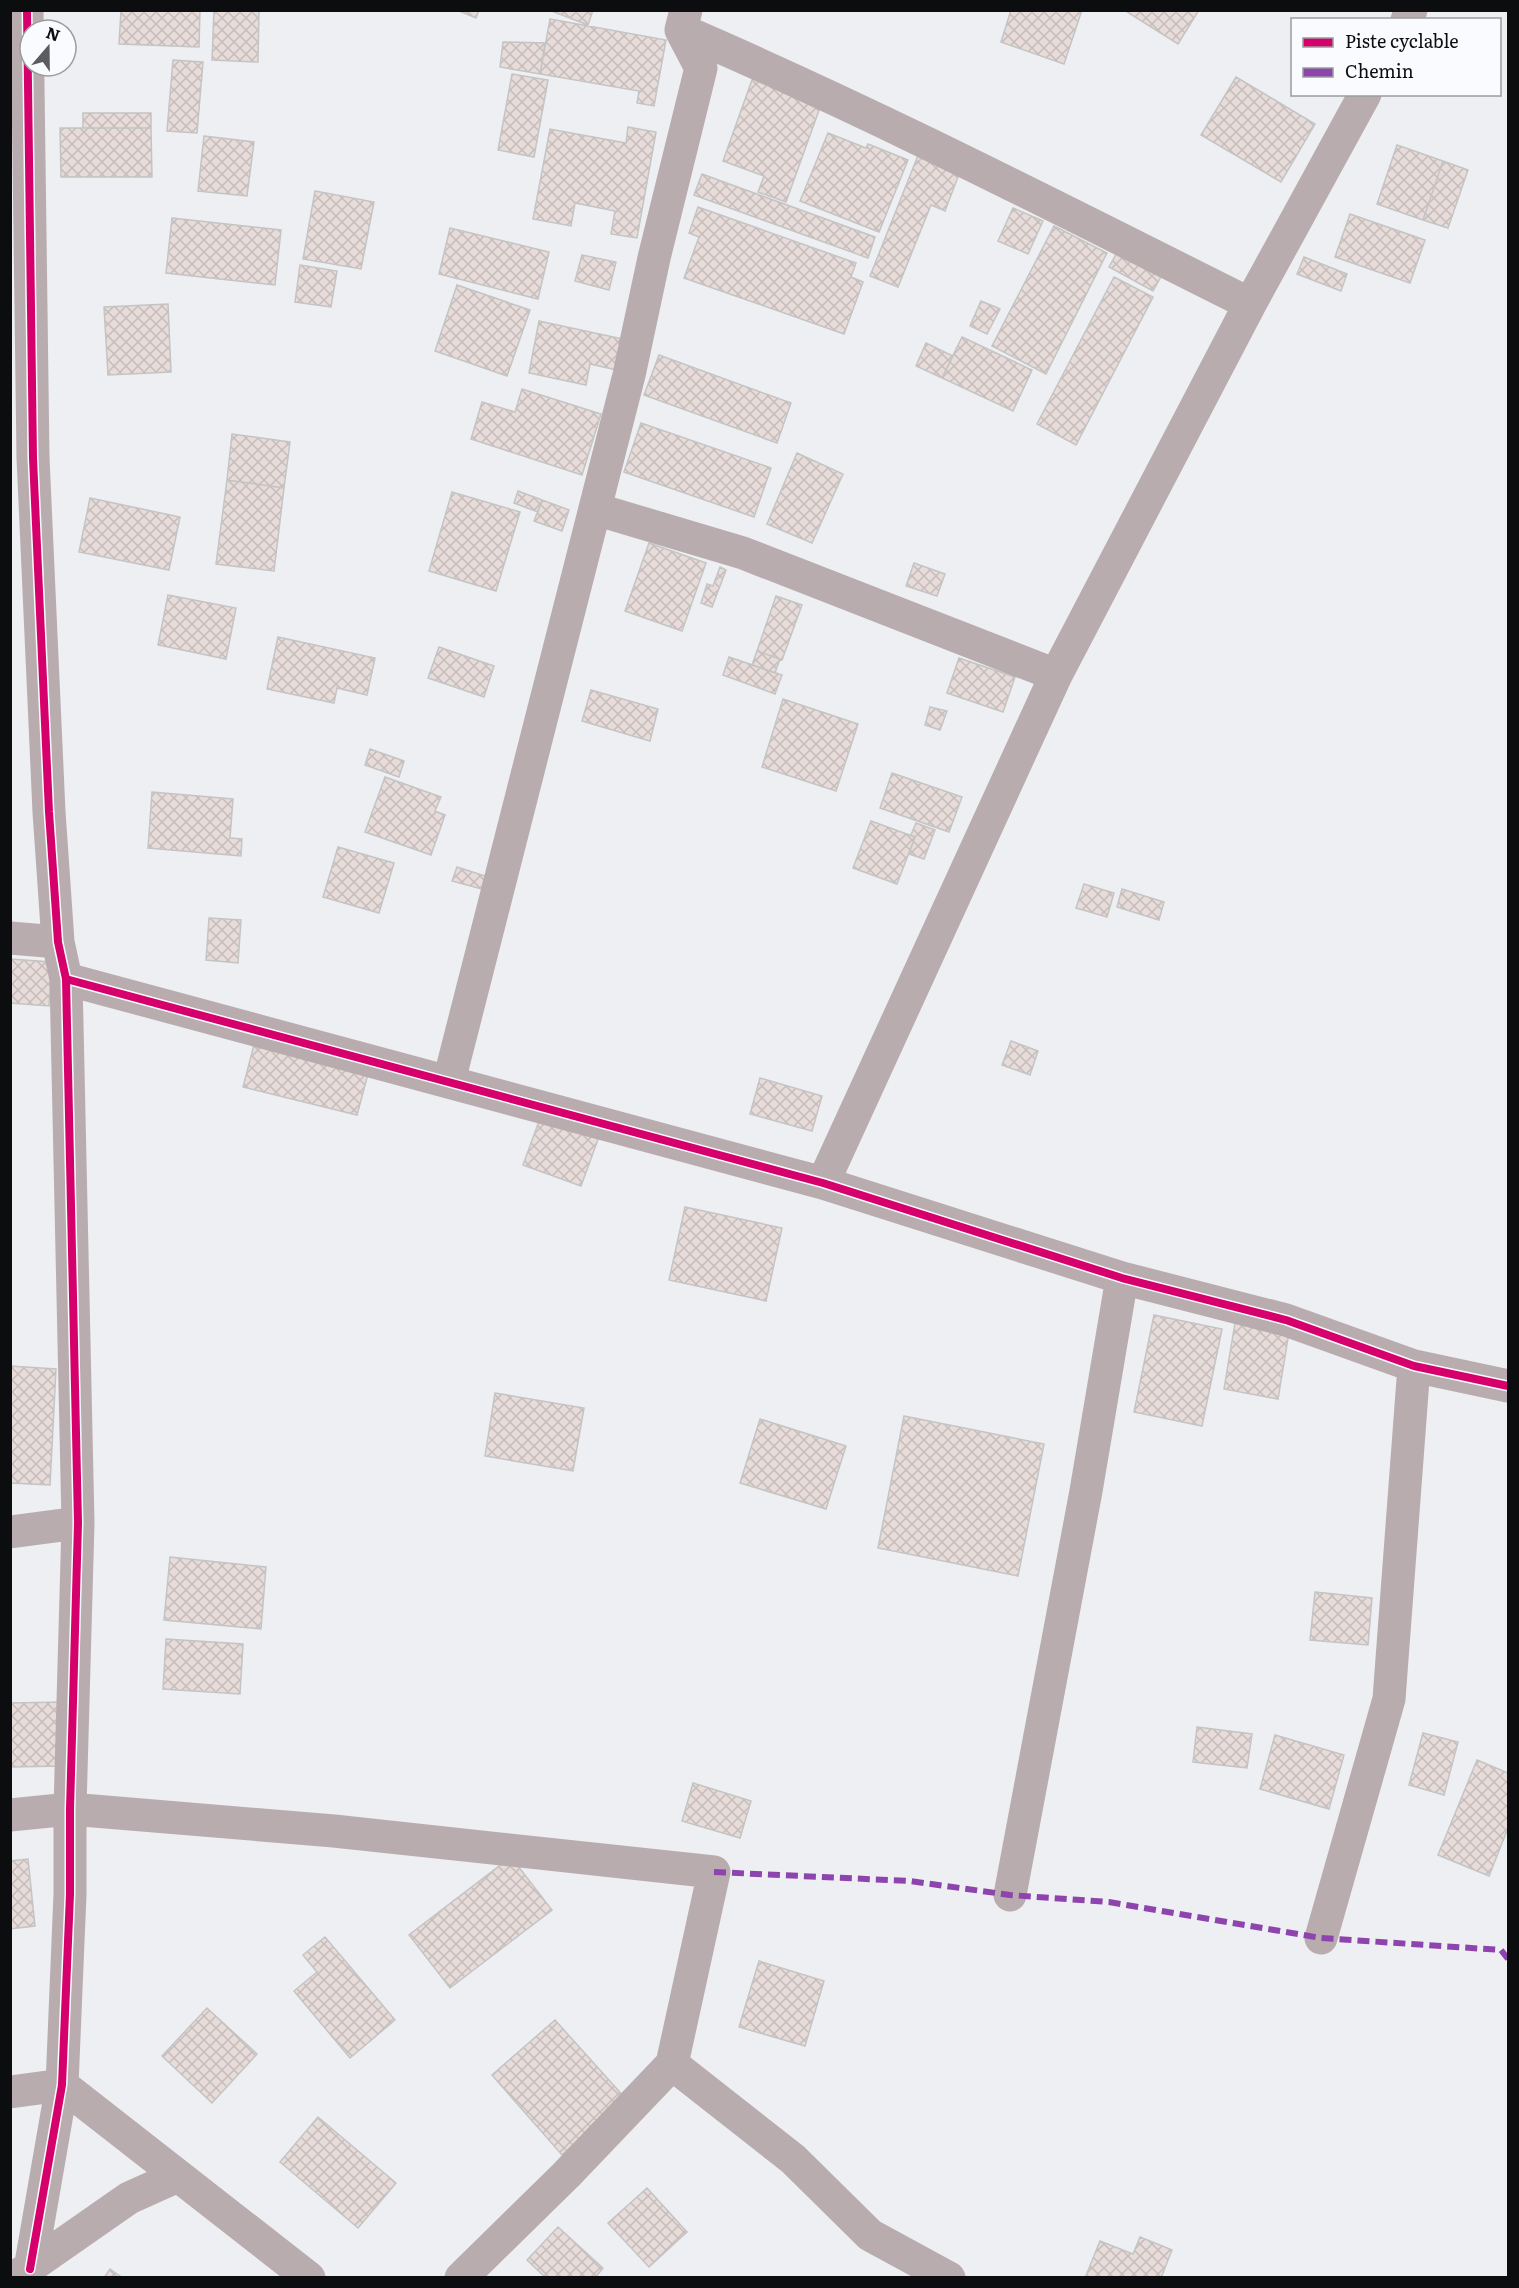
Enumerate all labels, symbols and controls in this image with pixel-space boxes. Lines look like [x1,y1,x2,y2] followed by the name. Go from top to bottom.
[18,18,78,78] north arrow
[1291,18,1501,96] legend
[43,19,64,47] text: N
[1345,27,1459,54] text: Piste cyclable
[1345,57,1414,84] text: Chemin

